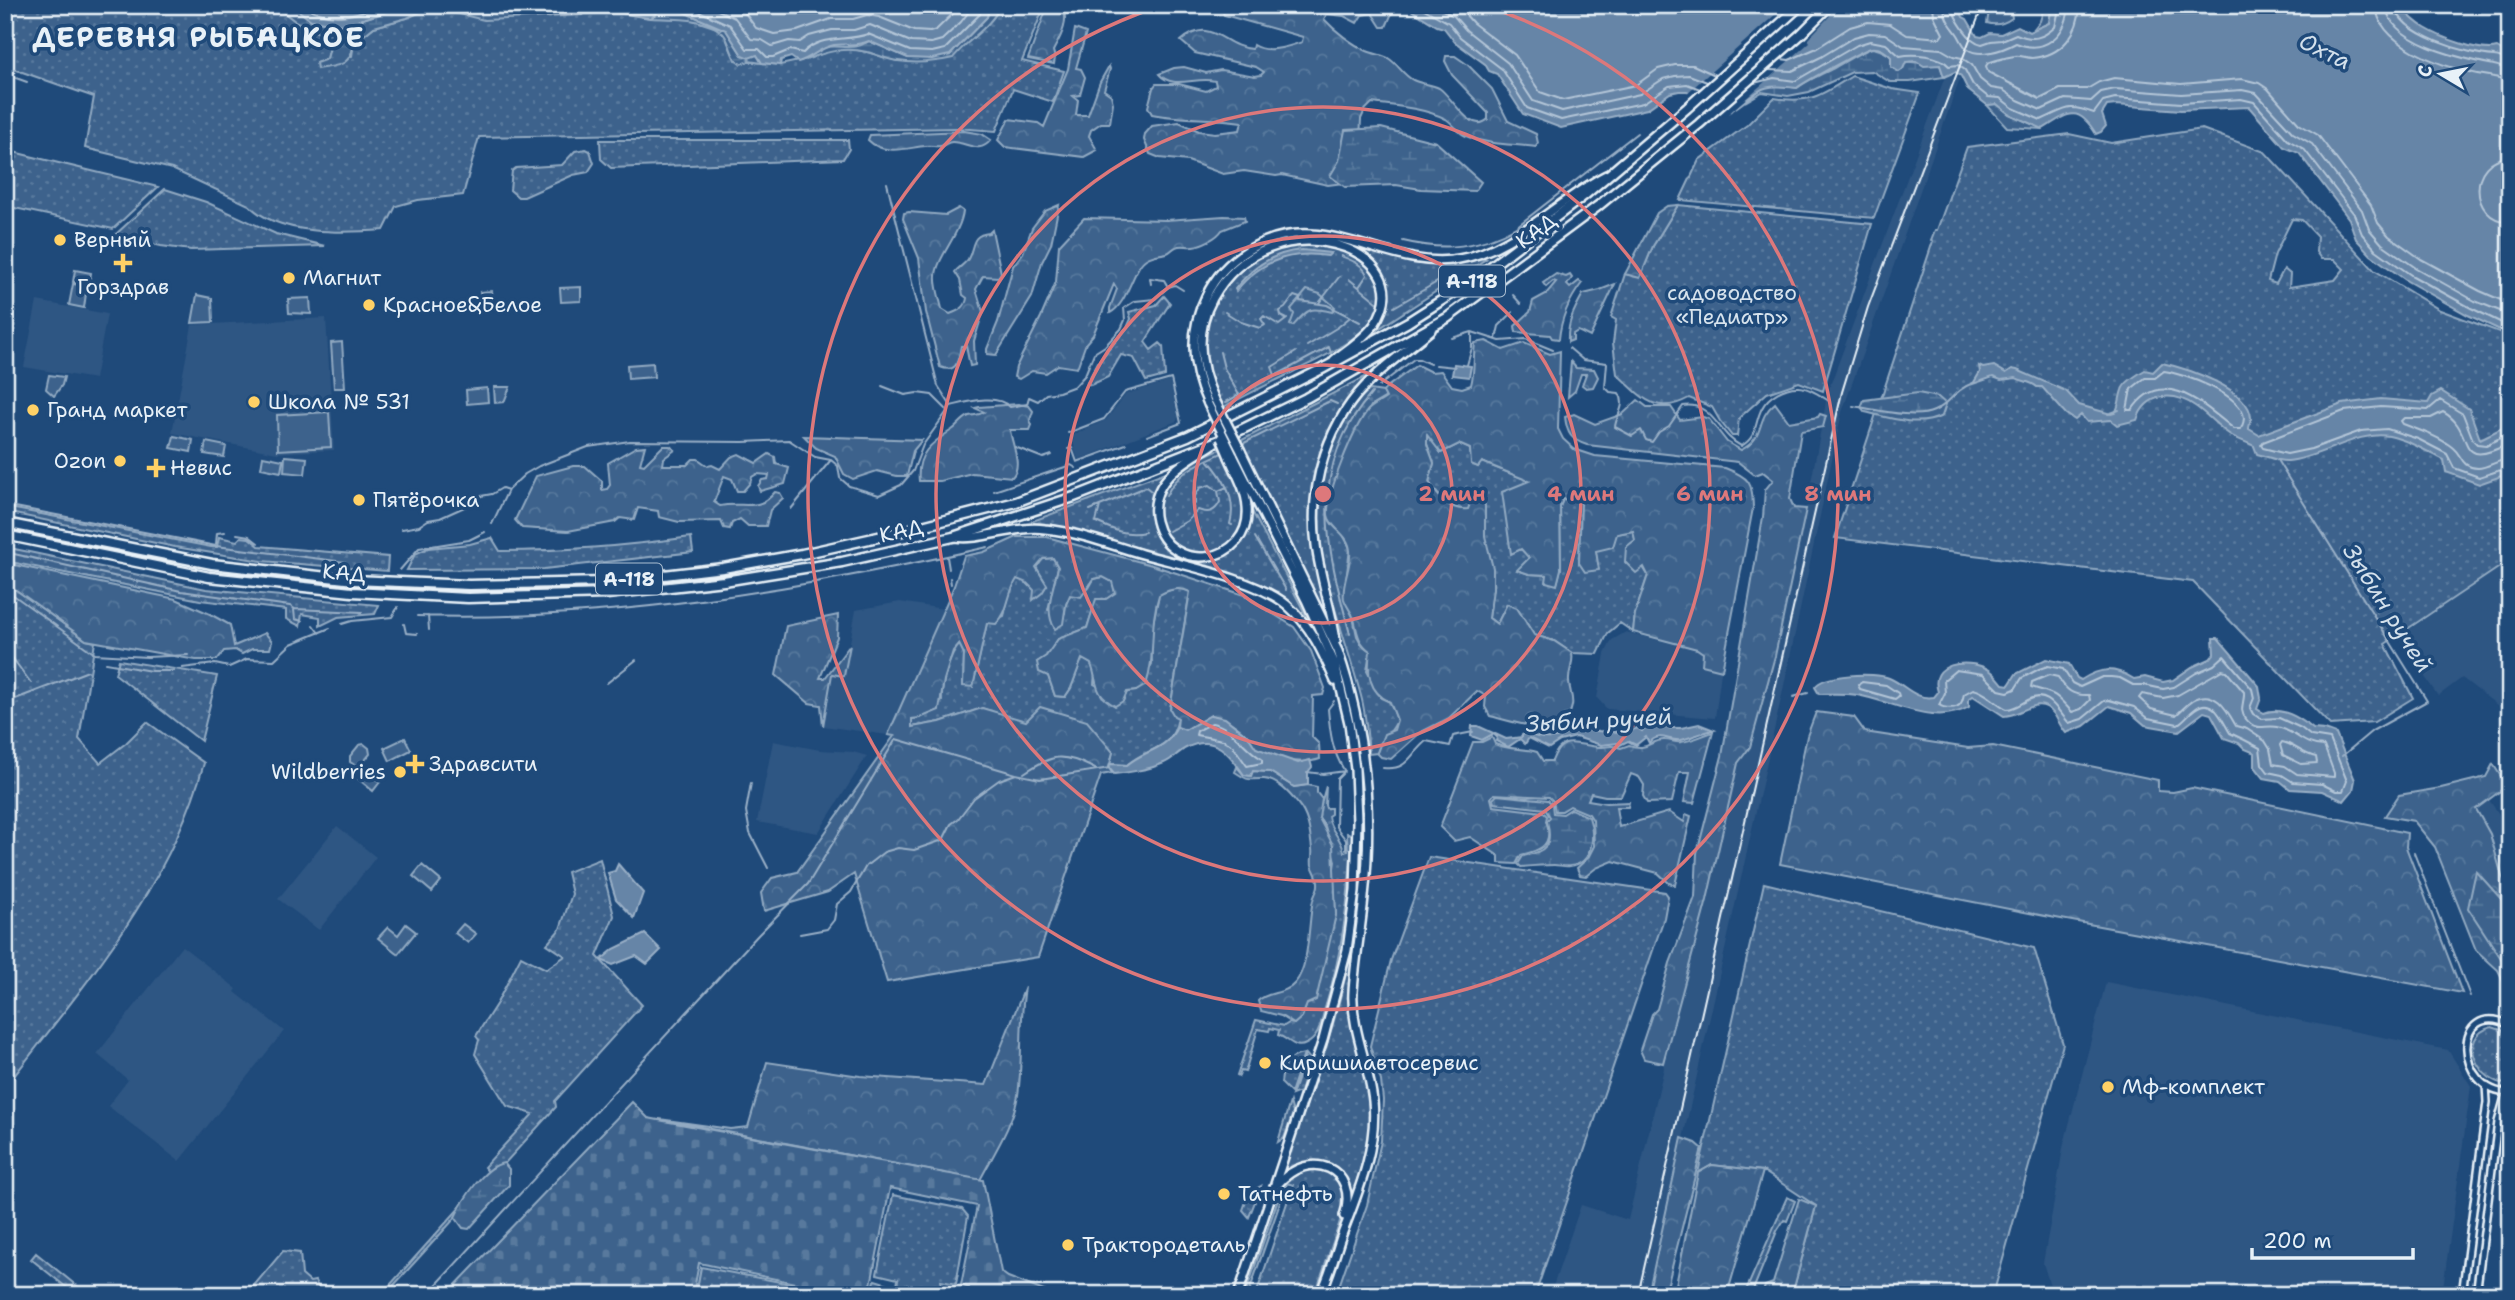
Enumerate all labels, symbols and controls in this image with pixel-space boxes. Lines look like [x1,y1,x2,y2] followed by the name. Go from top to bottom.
[32,18,366,56] district label: ДЕРЕВНЯ РЫБАЦКОЕ
[2294,26,2356,76] water label: Охта
[2406,38,2476,108] north arrow
[2411,63,2438,79] text: С
[1510,207,1562,255] street label: КАД
[74,226,151,254] place label: Верный
[52,232,68,248] marker: Верный
[115,255,131,271] marker: Горздрав
[303,264,382,292] place label: Магнит
[1439,266,1505,296] road number: А-118
[281,270,297,286] marker: Магнит
[77,273,169,301] place label: Горздрав
[1667,279,1797,331] park label: садоводство «Педиатр»
[383,291,542,319] place label: Красное&Белое
[361,297,377,313] marker: Красное&Белое
[268,388,410,416] place label: Школа № 531
[246,394,262,410] marker: Школа № 531
[47,396,188,424] place label: Гранд маркет
[25,402,41,418] marker: Гранд маркет
[54,447,106,475] place label: Ozon
[112,453,128,469] marker: Ozon
[170,454,232,482] place label: Невис
[148,460,164,476] marker: Невис
[1418,480,1486,508] text: 2 мин
[1547,480,1615,508] text: 4 мин
[1676,480,1744,508] text: 6 мин
[1804,480,1872,508] text: 8 мин
[1311,482,1335,506] centre of rings
[373,486,479,514] place label: Пятёрочка
[351,492,367,508] marker: Пятёрочка
[877,512,926,550] street label: КАД
[2336,538,2440,678] water label: Зыбин ручей
[321,557,367,589] street label: КАД
[596,564,662,594] road number: А-118
[1525,701,1673,739] water label: Зыбин ручей
[429,750,538,778] place label: Здравсити
[407,756,423,772] marker: Здравсити
[271,758,386,786] place label: Wildberries
[392,764,408,780] marker: Wildberries
[1279,1049,1479,1077] place label: Киришиавтосервис
[1257,1055,1273,1071] marker: Киришиавтосервис
[2122,1073,2265,1101] place label: Мф-комплект
[2100,1079,2116,1095] marker: Мф-комплект
[1238,1180,1333,1208] place label: Татнефть
[1216,1186,1232,1202] marker: Татнефть
[2252,1216,2414,1260] scale bar
[2263,1227,2332,1255] text: 200 m
[1082,1231,1245,1259] place label: Трактородеталь
[1060,1237,1076,1253] marker: Трактородеталь

